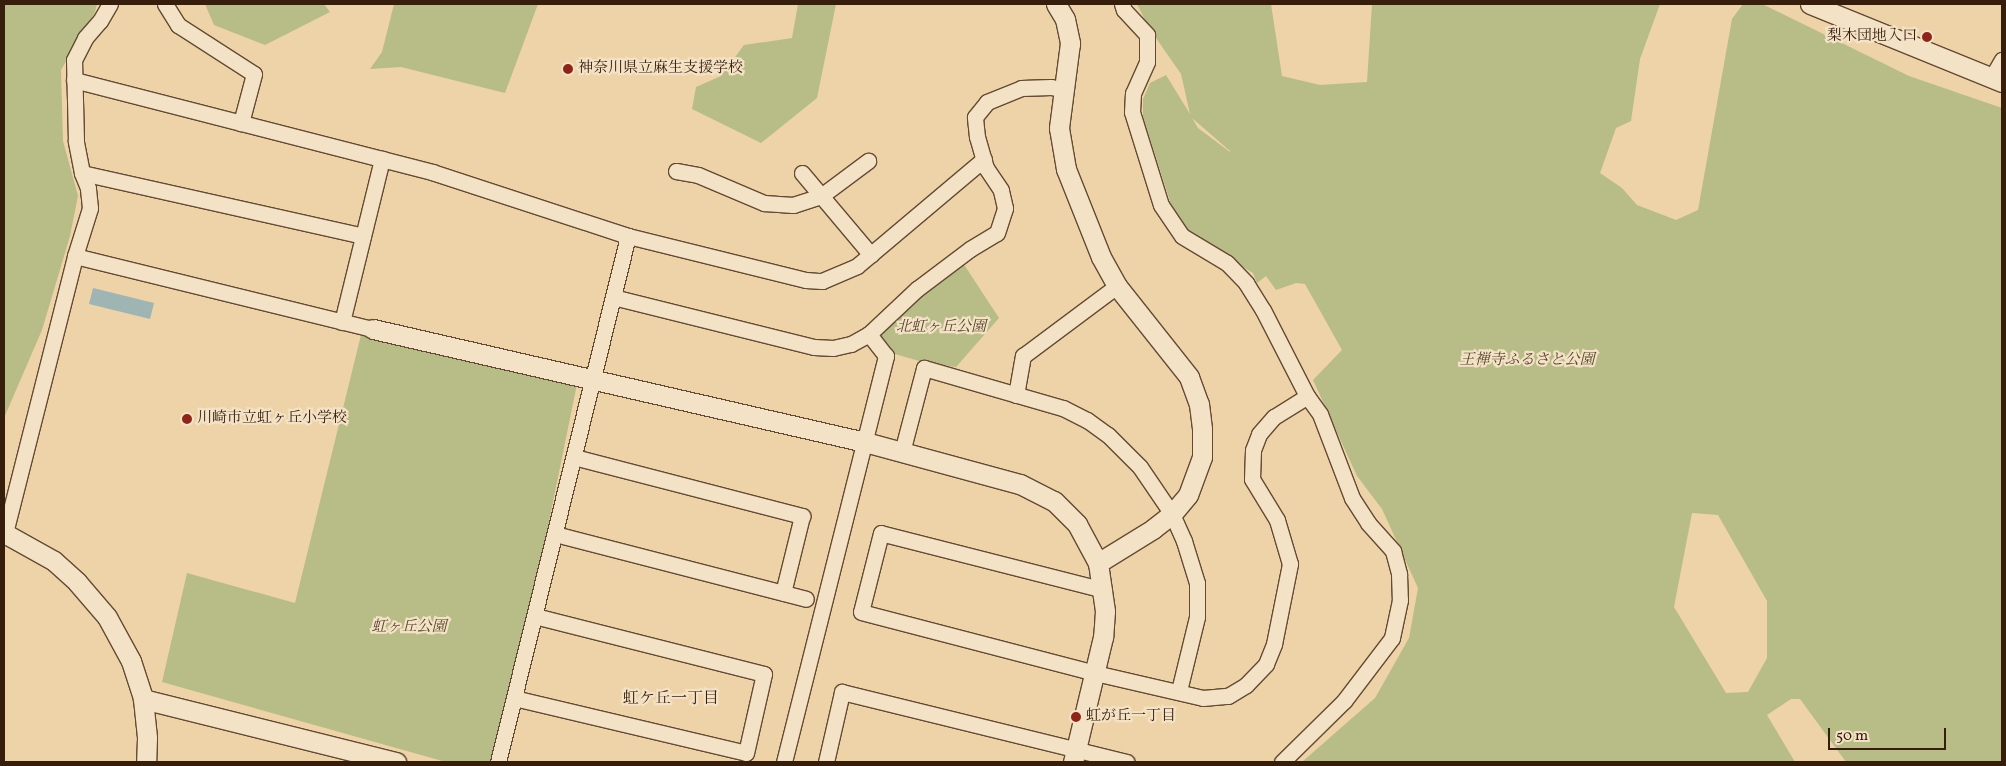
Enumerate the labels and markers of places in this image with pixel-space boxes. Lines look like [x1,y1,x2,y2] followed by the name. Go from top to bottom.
[1827,28,1917,46] place label: 梨木団地入口
[1921,31,1933,43] marker: 梨木団地入口
[578,60,743,78] place label: 神奈川県立麻生支援学校
[562,63,574,75] marker: 神奈川県立麻生支援学校
[197,410,347,428] place label: 川崎市立虹ヶ丘小学校
[181,413,193,425] marker: 川崎市立虹ヶ丘小学校
[1086,708,1176,726] place label: 虹が丘一丁目
[1070,711,1082,723] marker: 虹が丘一丁目

